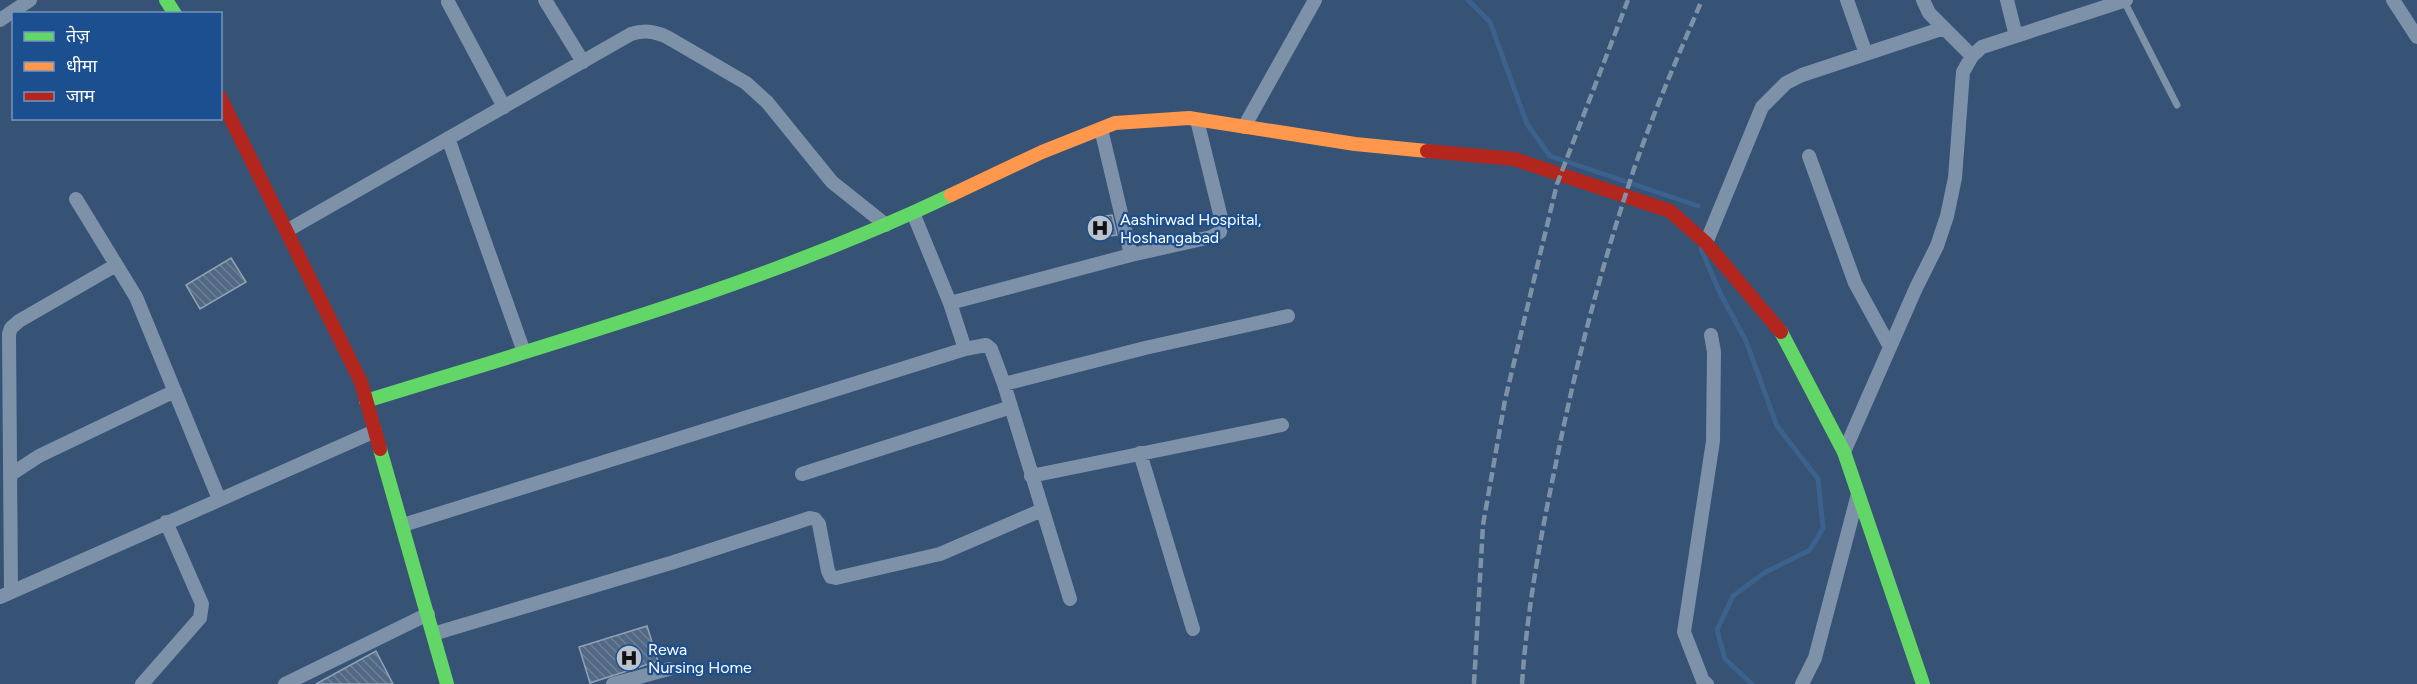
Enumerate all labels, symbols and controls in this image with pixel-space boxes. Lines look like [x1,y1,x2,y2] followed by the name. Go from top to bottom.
[12,12,222,120] legend
[66,25,90,47] text: तेज़
[66,55,97,77] text: धीमा
[66,85,96,107] text: जाम
[1120,210,1261,247] place label: Aashirwad Hospital, Hoshangabad
[1085,213,1115,243] hospital icon: Aashirwad Hospital, Hoshangabad
[648,640,752,677] place label: Rewa Nursing Home
[614,643,644,673] hospital icon: Rewa Nursing Home

